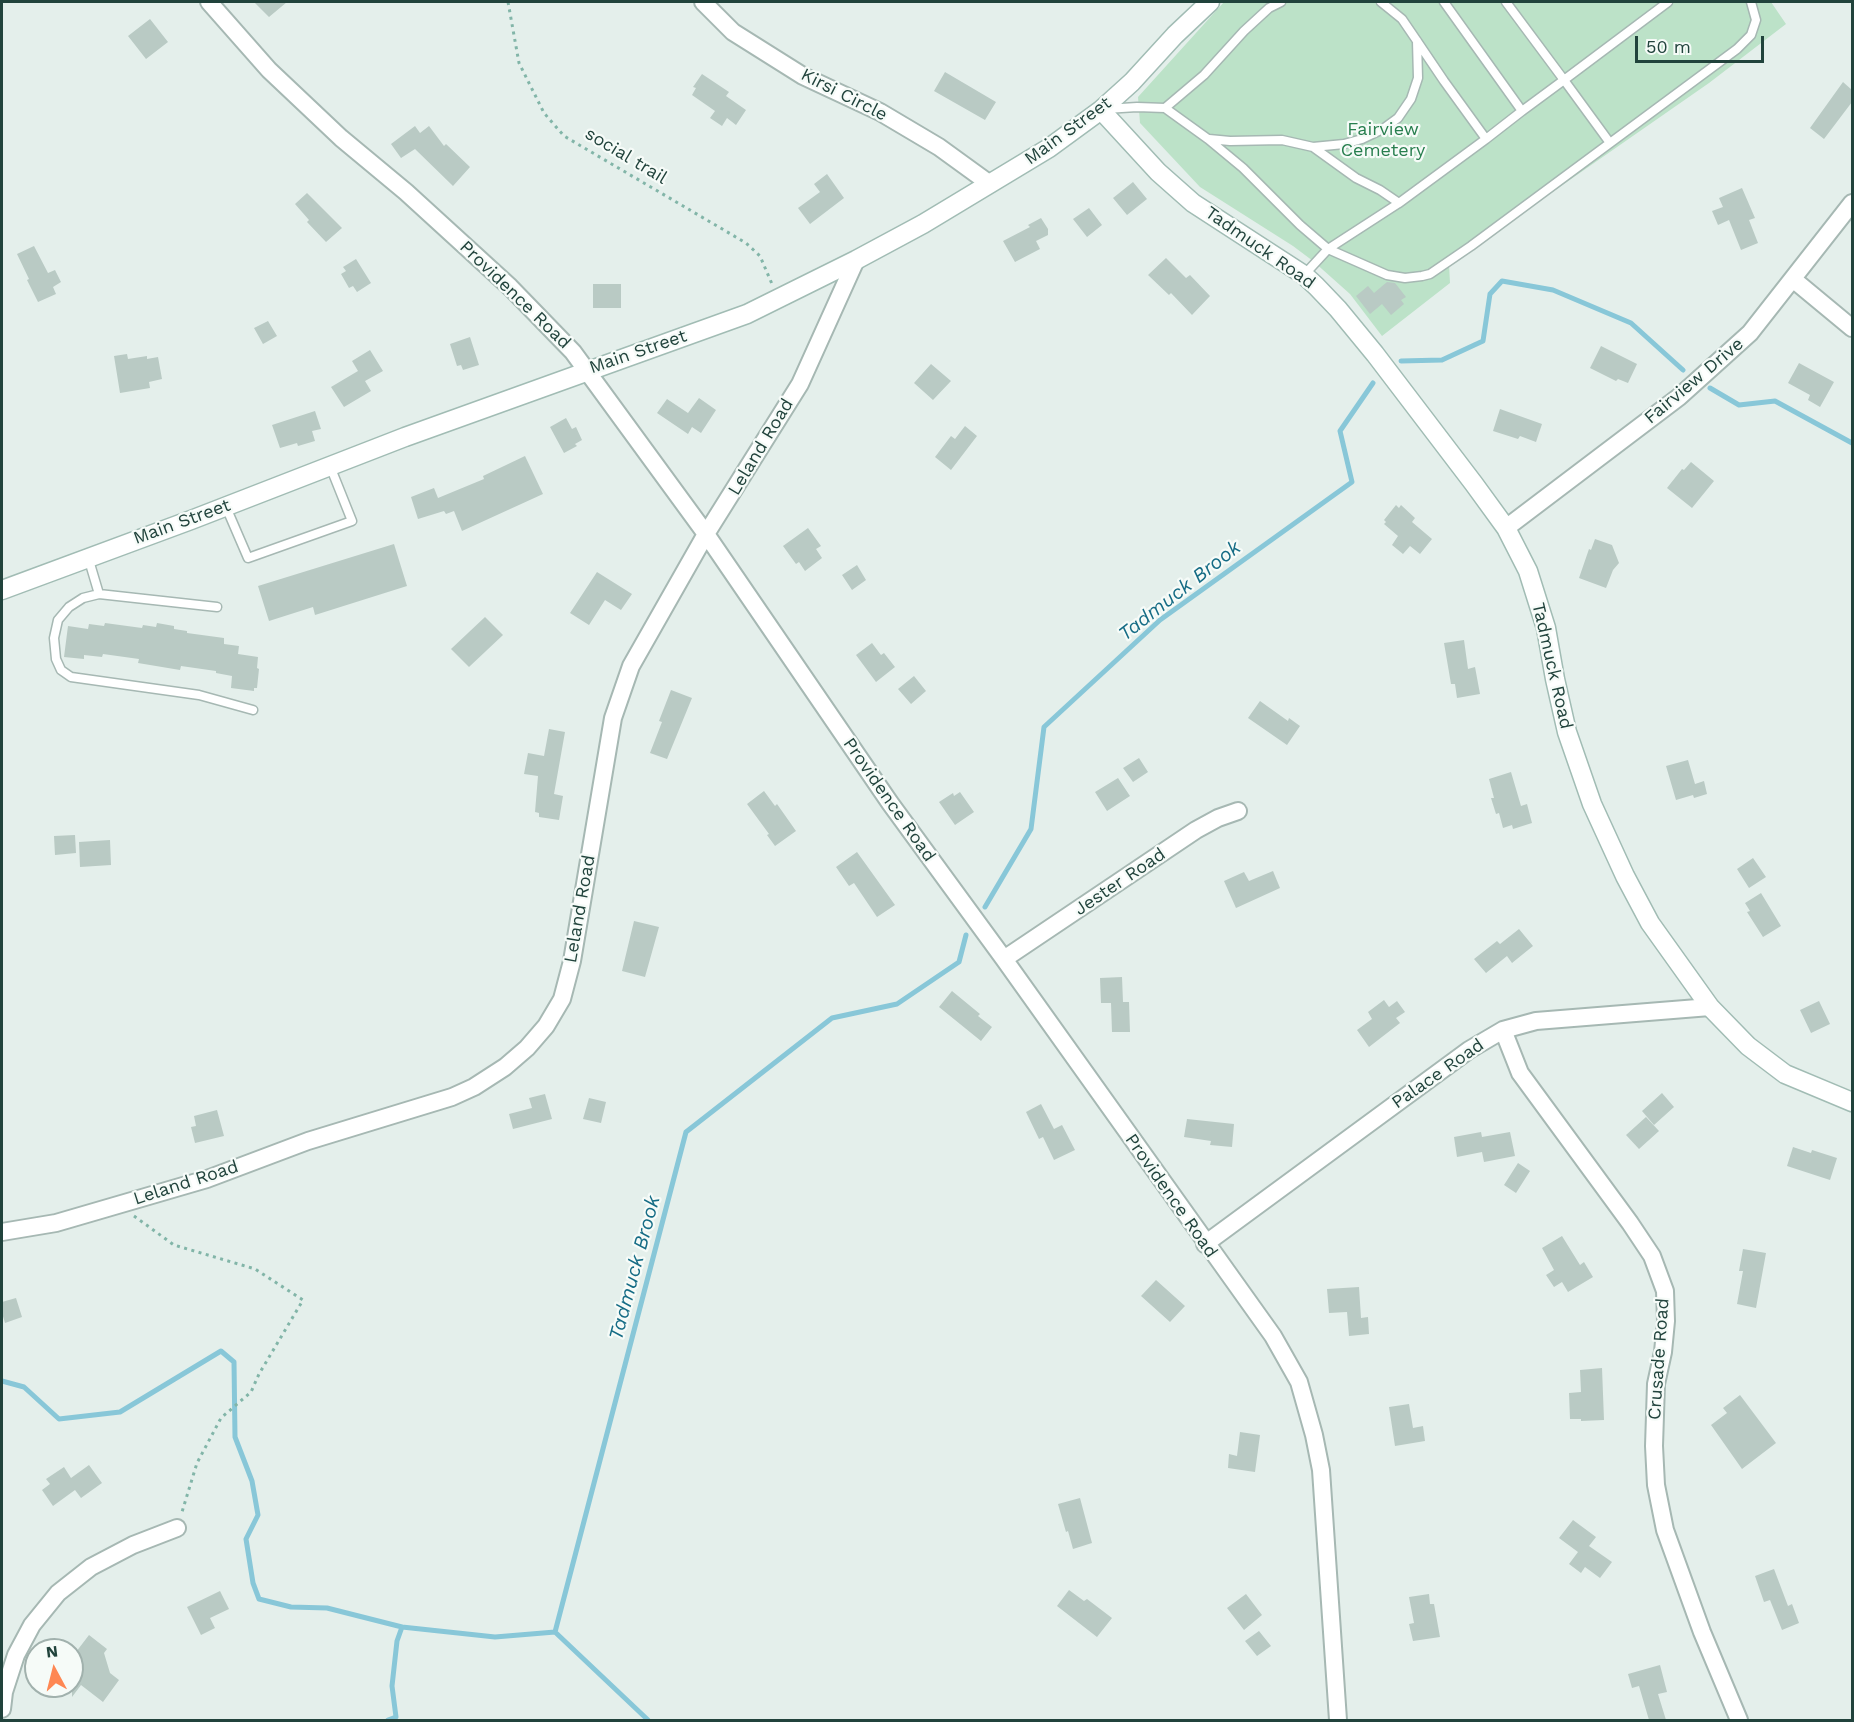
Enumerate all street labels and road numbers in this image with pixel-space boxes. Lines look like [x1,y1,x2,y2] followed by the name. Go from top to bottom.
[797,64,891,126] street label: Kirsi Circle
[1021,92,1115,170] street label: Main Street
[581,123,671,189] street label: social trail
[1201,202,1319,294] street label: Tadmuck Road
[455,236,575,354] street label: Providence Road
[586,325,690,379] street label: Main Street
[1640,333,1748,429] street label: Fairview Drive
[724,395,798,499] street label: Leland Road
[131,494,233,550] street label: Main Street
[1527,601,1577,731] street label: Tadmuck Road
[838,734,940,866] street label: Providence Road
[1070,844,1170,920] street label: Jester Road
[560,853,600,965] street label: Leland Road
[1388,1034,1488,1114] street label: Palace Road
[1120,1130,1222,1262] street label: Providence Road
[131,1156,241,1210] street label: Leland Road
[1644,1297,1674,1421] street label: Crusade Road

